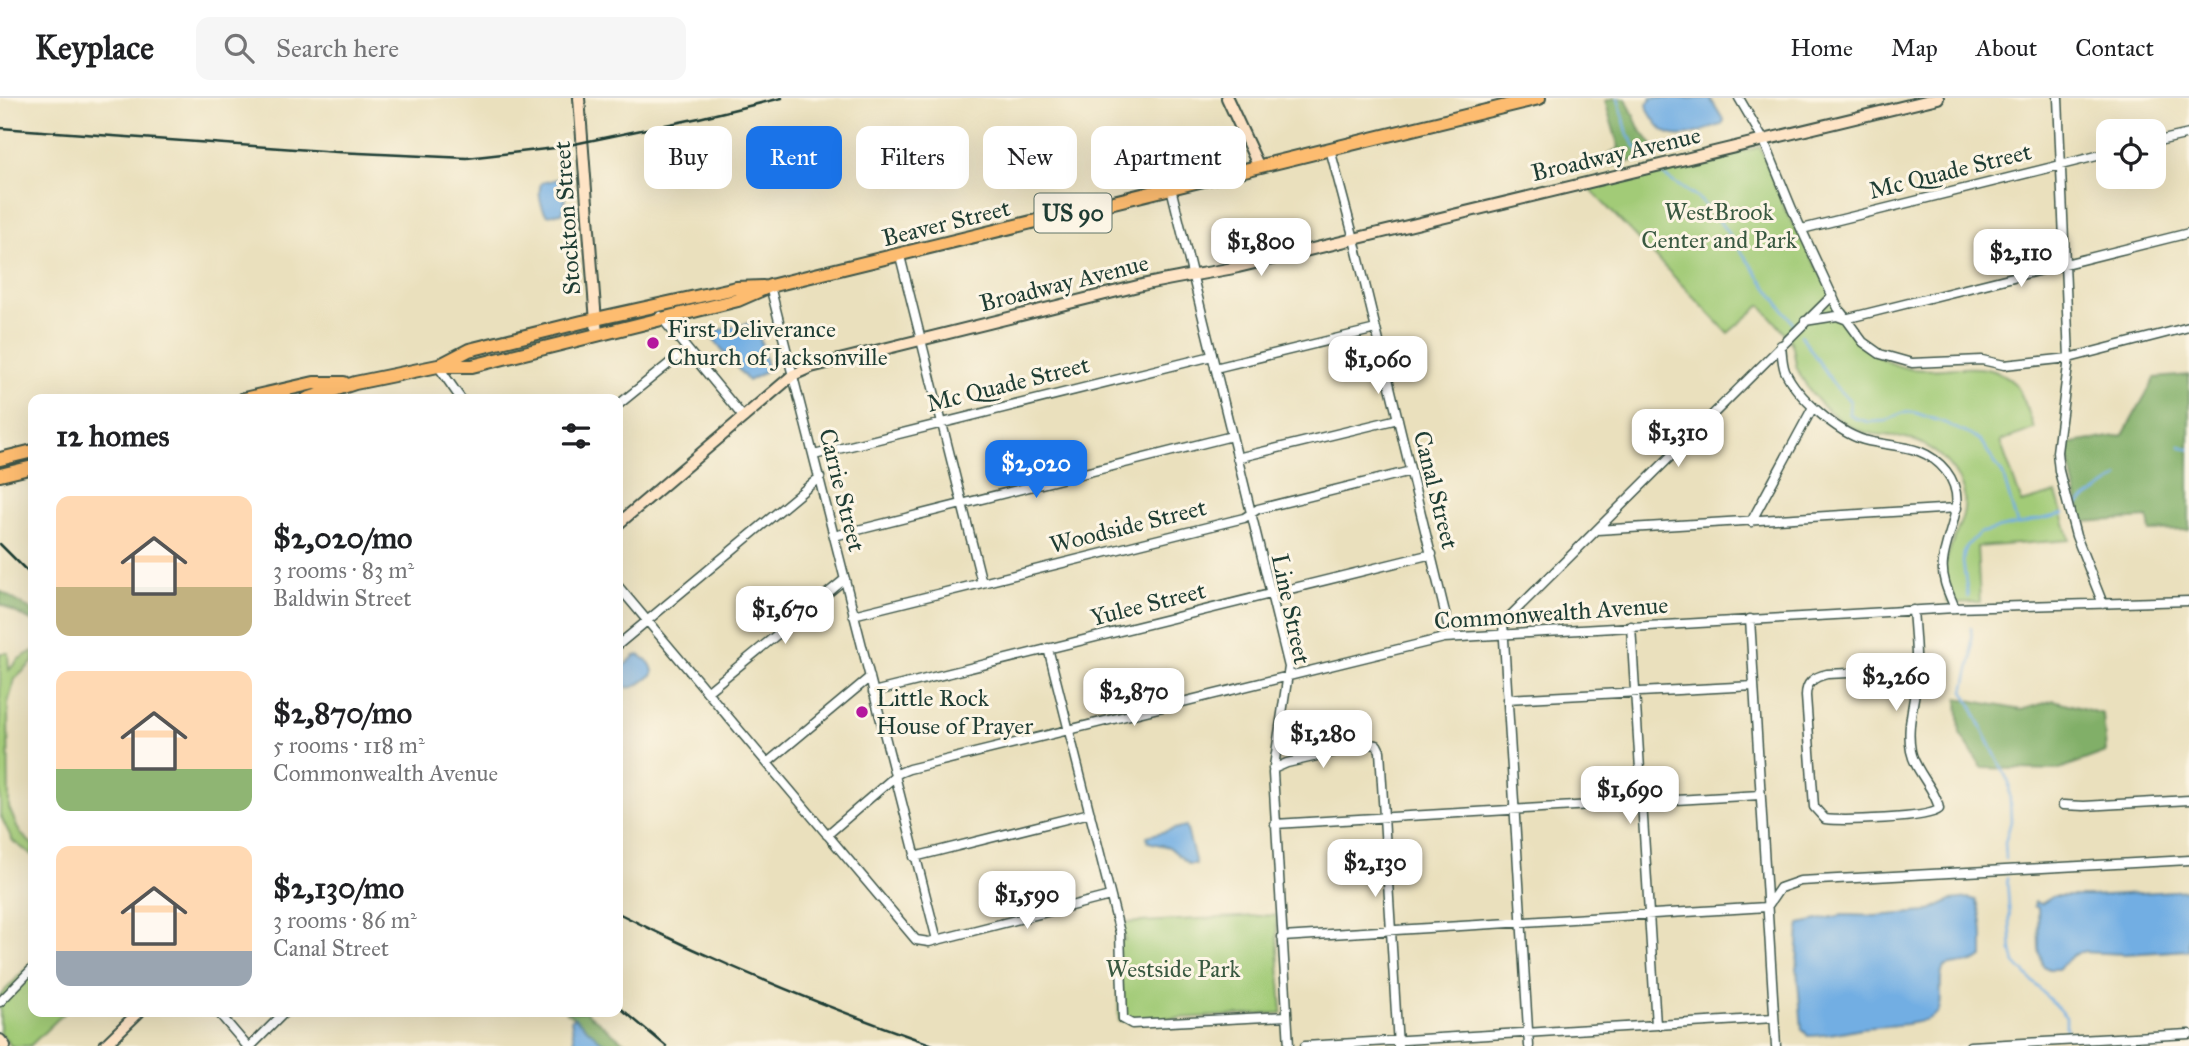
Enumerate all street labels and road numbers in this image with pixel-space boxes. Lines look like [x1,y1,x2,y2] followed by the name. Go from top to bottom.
[1528,120,1704,188] street label: Broadway Avenue
[1866,136,2035,206] street label: Mc Quade Street
[547,139,587,296] street label: Stockton Street
[879,193,1014,253] street label: Beaver Street
[1034,194,1112,232] road number: US 90
[976,248,1152,318] street label: Broadway Avenue
[924,349,1093,419] street label: Mc Quade Street
[812,425,872,555] street label: Carrie Street
[1407,428,1465,553] street label: Canal Street
[1047,492,1210,560] street label: Woodside Street
[1265,551,1317,667] street label: Line Street
[1087,575,1209,633] street label: Yulee Street
[1433,590,1669,636] street label: Commonwealth Avenue

